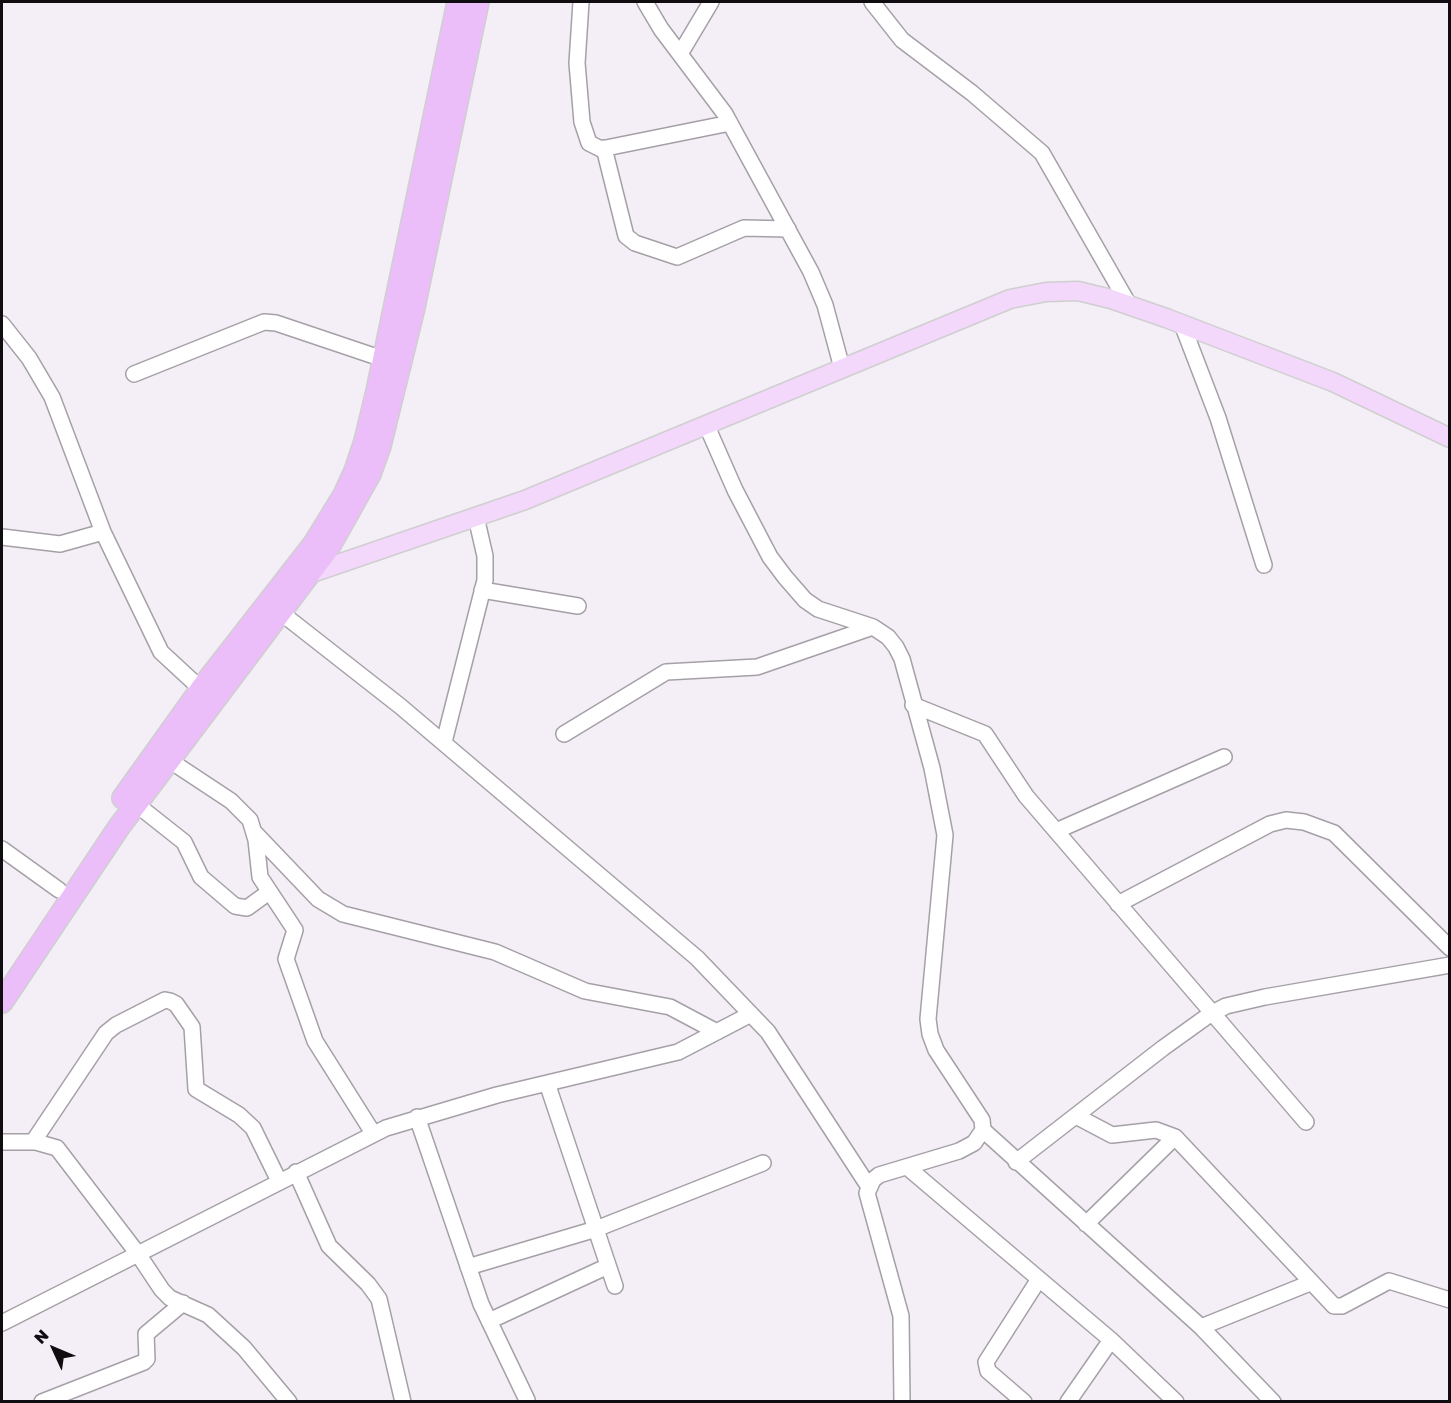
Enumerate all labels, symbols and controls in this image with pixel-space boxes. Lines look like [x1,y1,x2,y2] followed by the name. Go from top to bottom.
[24,1319,84,1379] north arrow
[30,1325,52,1348] text: N

